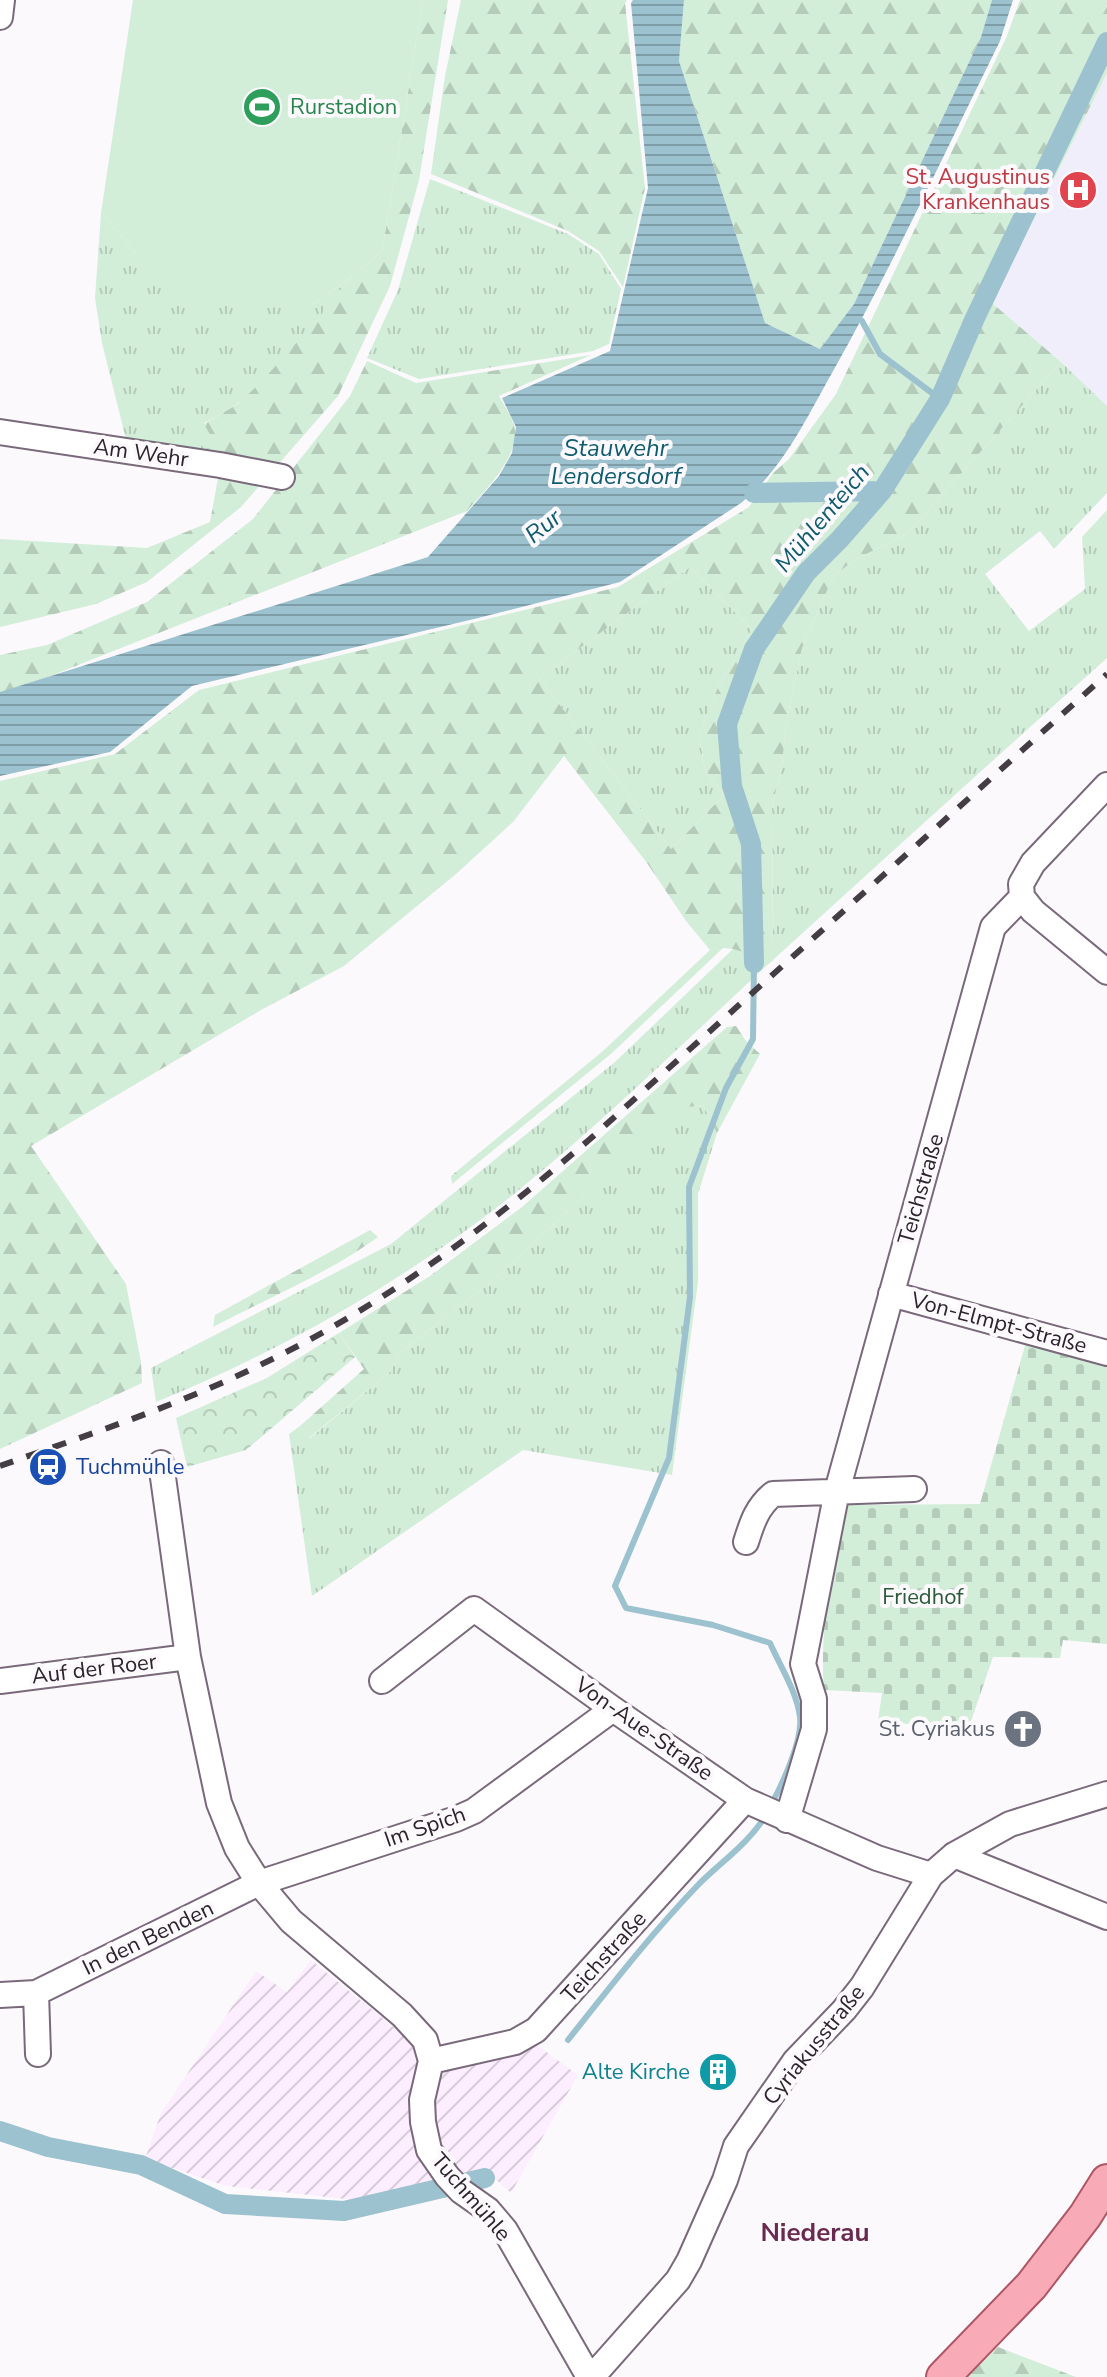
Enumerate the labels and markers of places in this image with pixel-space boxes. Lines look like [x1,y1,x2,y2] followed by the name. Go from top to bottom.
[241,86,283,128] sports icon: Rurstadion
[290,92,397,122] place label: Rurstadion
[906,162,1050,217] place label: St. Augustinus Krankenhaus
[1057,169,1099,211] hospital icon: St. Augustinus Krankenhaus
[27,1446,69,1488] station icon: Tuchmühle
[76,1452,184,1482] place label: Tuchmühle
[1002,1708,1044,1750] church icon: St. Cyriakus
[879,1714,995,1744] place label: St. Cyriakus
[697,2051,739,2093] building icon: Alte Kirche
[582,2057,690,2087] place label: Alte Kirche

